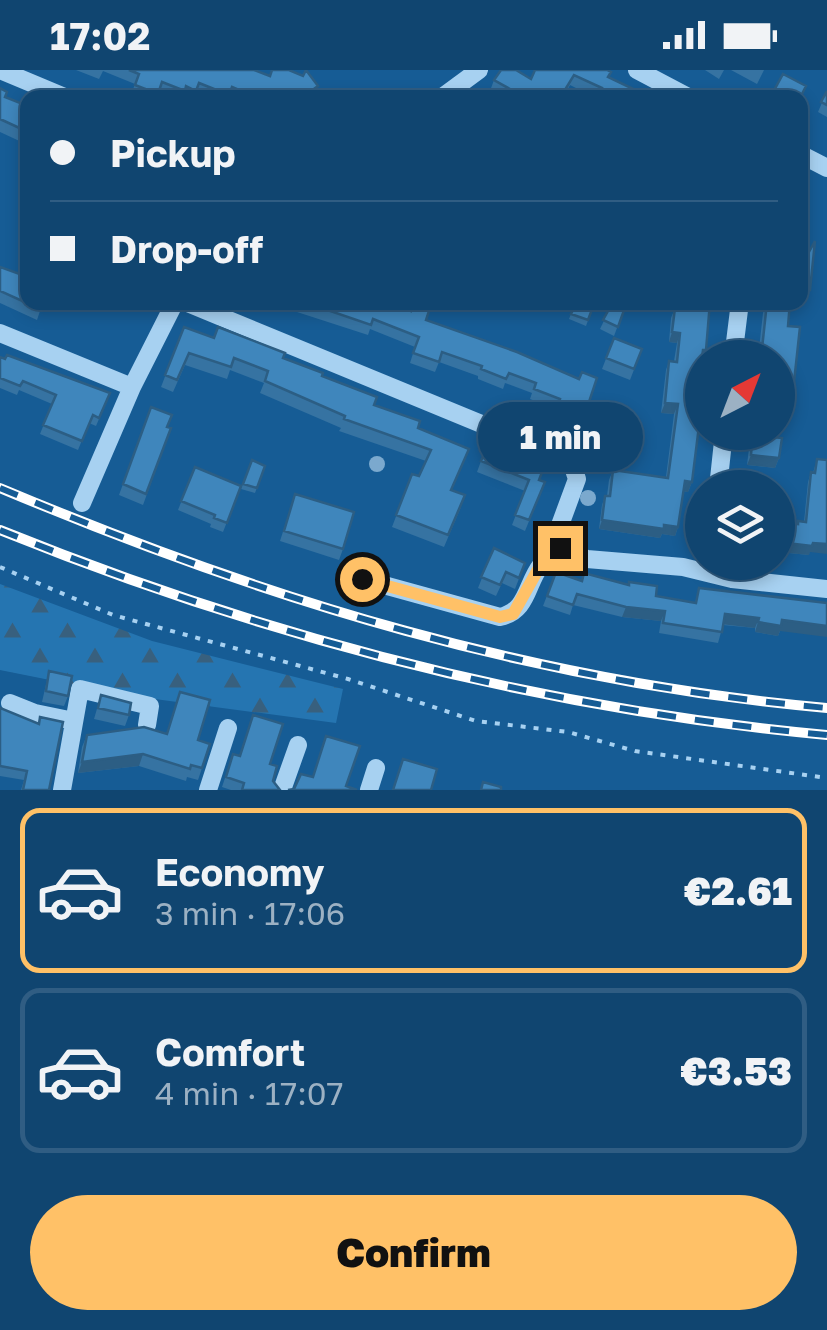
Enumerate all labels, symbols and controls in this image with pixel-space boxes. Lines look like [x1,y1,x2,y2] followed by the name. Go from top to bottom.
[50,13,150,58] text: 17:02
[110,130,236,175] text: Pickup
[110,226,263,271] text: Drop-off
[685,340,795,450] north arrow
[685,340,795,580] map controls
[478,403,642,473] callout: 1 min
[520,418,601,456] text: 1 min
[685,470,795,580] button: layers
[538,526,583,571] route end
[340,557,385,602] route start
[35,846,125,936] icon: car
[155,849,324,894] text: Economy
[684,868,792,913] text: €2.61
[155,894,345,932] text: 3 min · 17:06
[35,1026,125,1116] icon: car
[155,1029,305,1074] text: Comfort
[680,1048,792,1093] text: €3.53
[155,1074,344,1112] text: 4 min · 17:07
[30,1195,797,1310] button: Confirm

